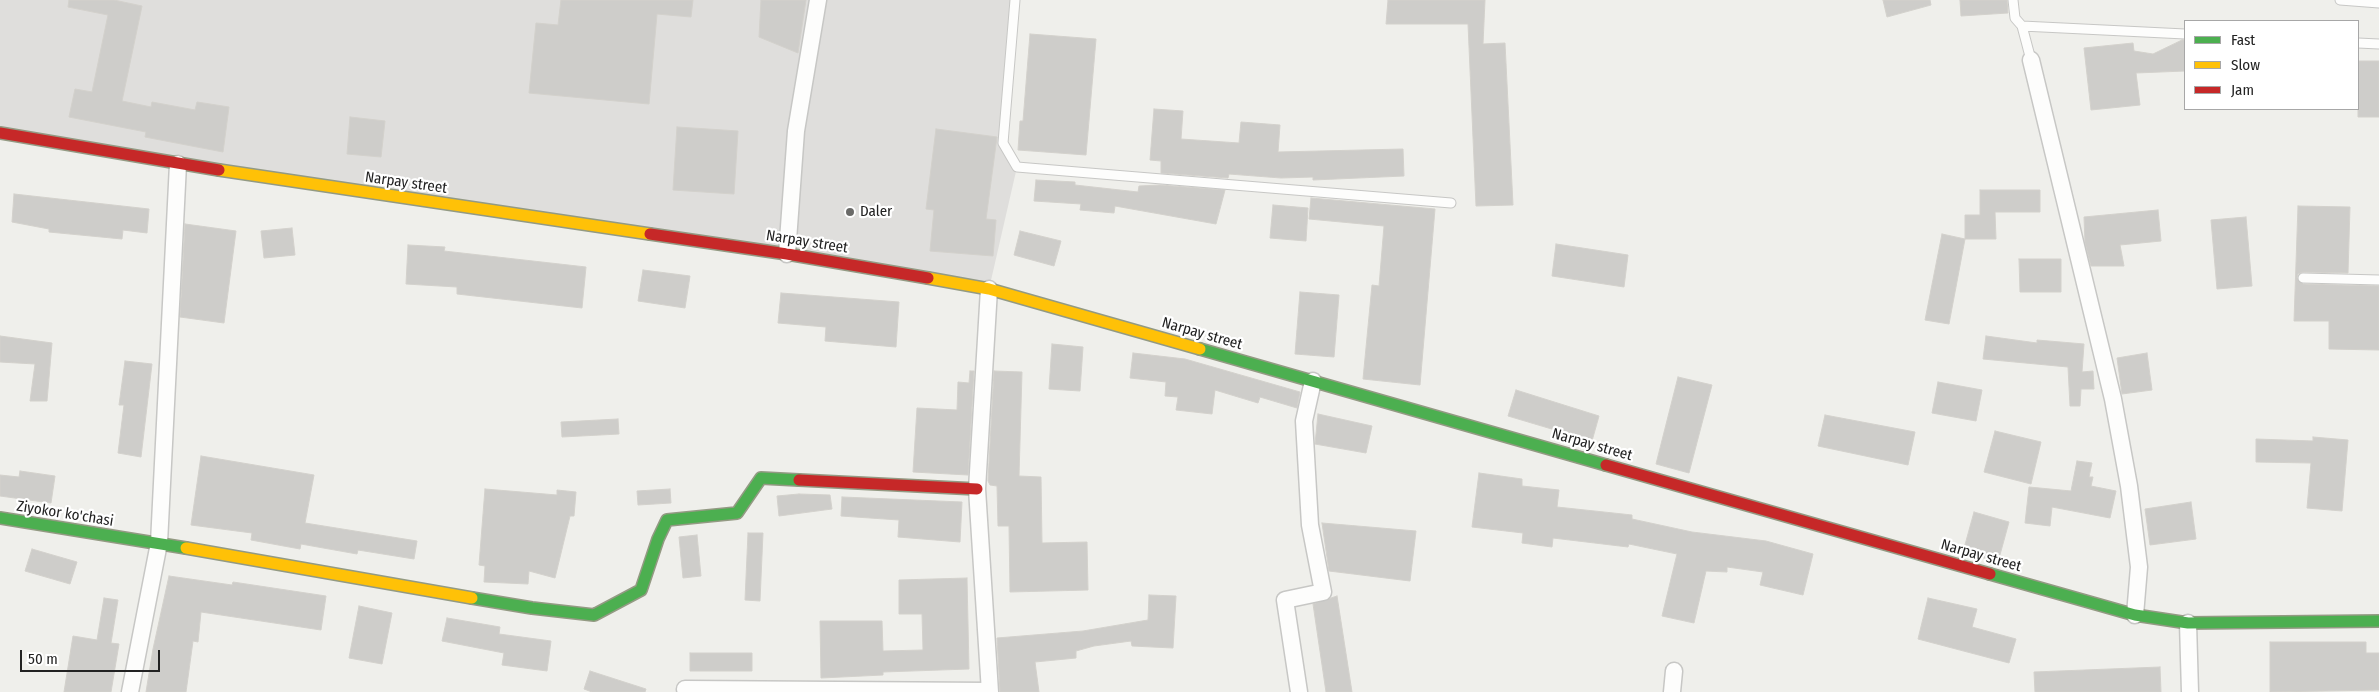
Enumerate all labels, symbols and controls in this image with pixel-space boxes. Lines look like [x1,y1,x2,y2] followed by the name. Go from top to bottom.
[2184,20,2359,110] legend
[2231,31,2255,49] text: Fast
[2231,56,2260,74] text: Slow
[2231,81,2254,99] text: Jam
[364,168,448,198] street label: Narpay street
[860,203,892,221] place label: Daler
[844,206,856,218] marker: Daler
[765,227,849,257] street label: Narpay street
[1160,314,1244,354] street label: Narpay street
[1550,425,1634,465] street label: Narpay street
[15,497,115,531] street label: Ziyokor ko'chasi
[1939,536,2023,576] street label: Narpay street
[22,640,162,672] scale bar
[28,650,58,668] text: 50 m

